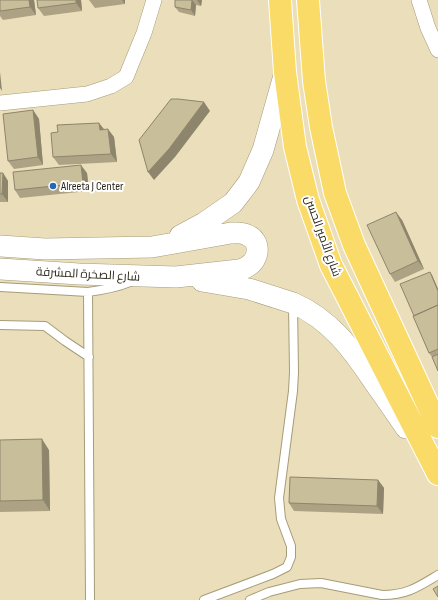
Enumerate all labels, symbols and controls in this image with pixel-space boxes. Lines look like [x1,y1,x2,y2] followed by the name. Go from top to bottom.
[60,179,124,194] place label: Alreeta J Center
[48,181,58,191] marker: Alreeta J Center
[301,194,344,279] street label: شارع الأمير الحسن
[36,264,140,285] street label: شارع الصخرة المشرفة

